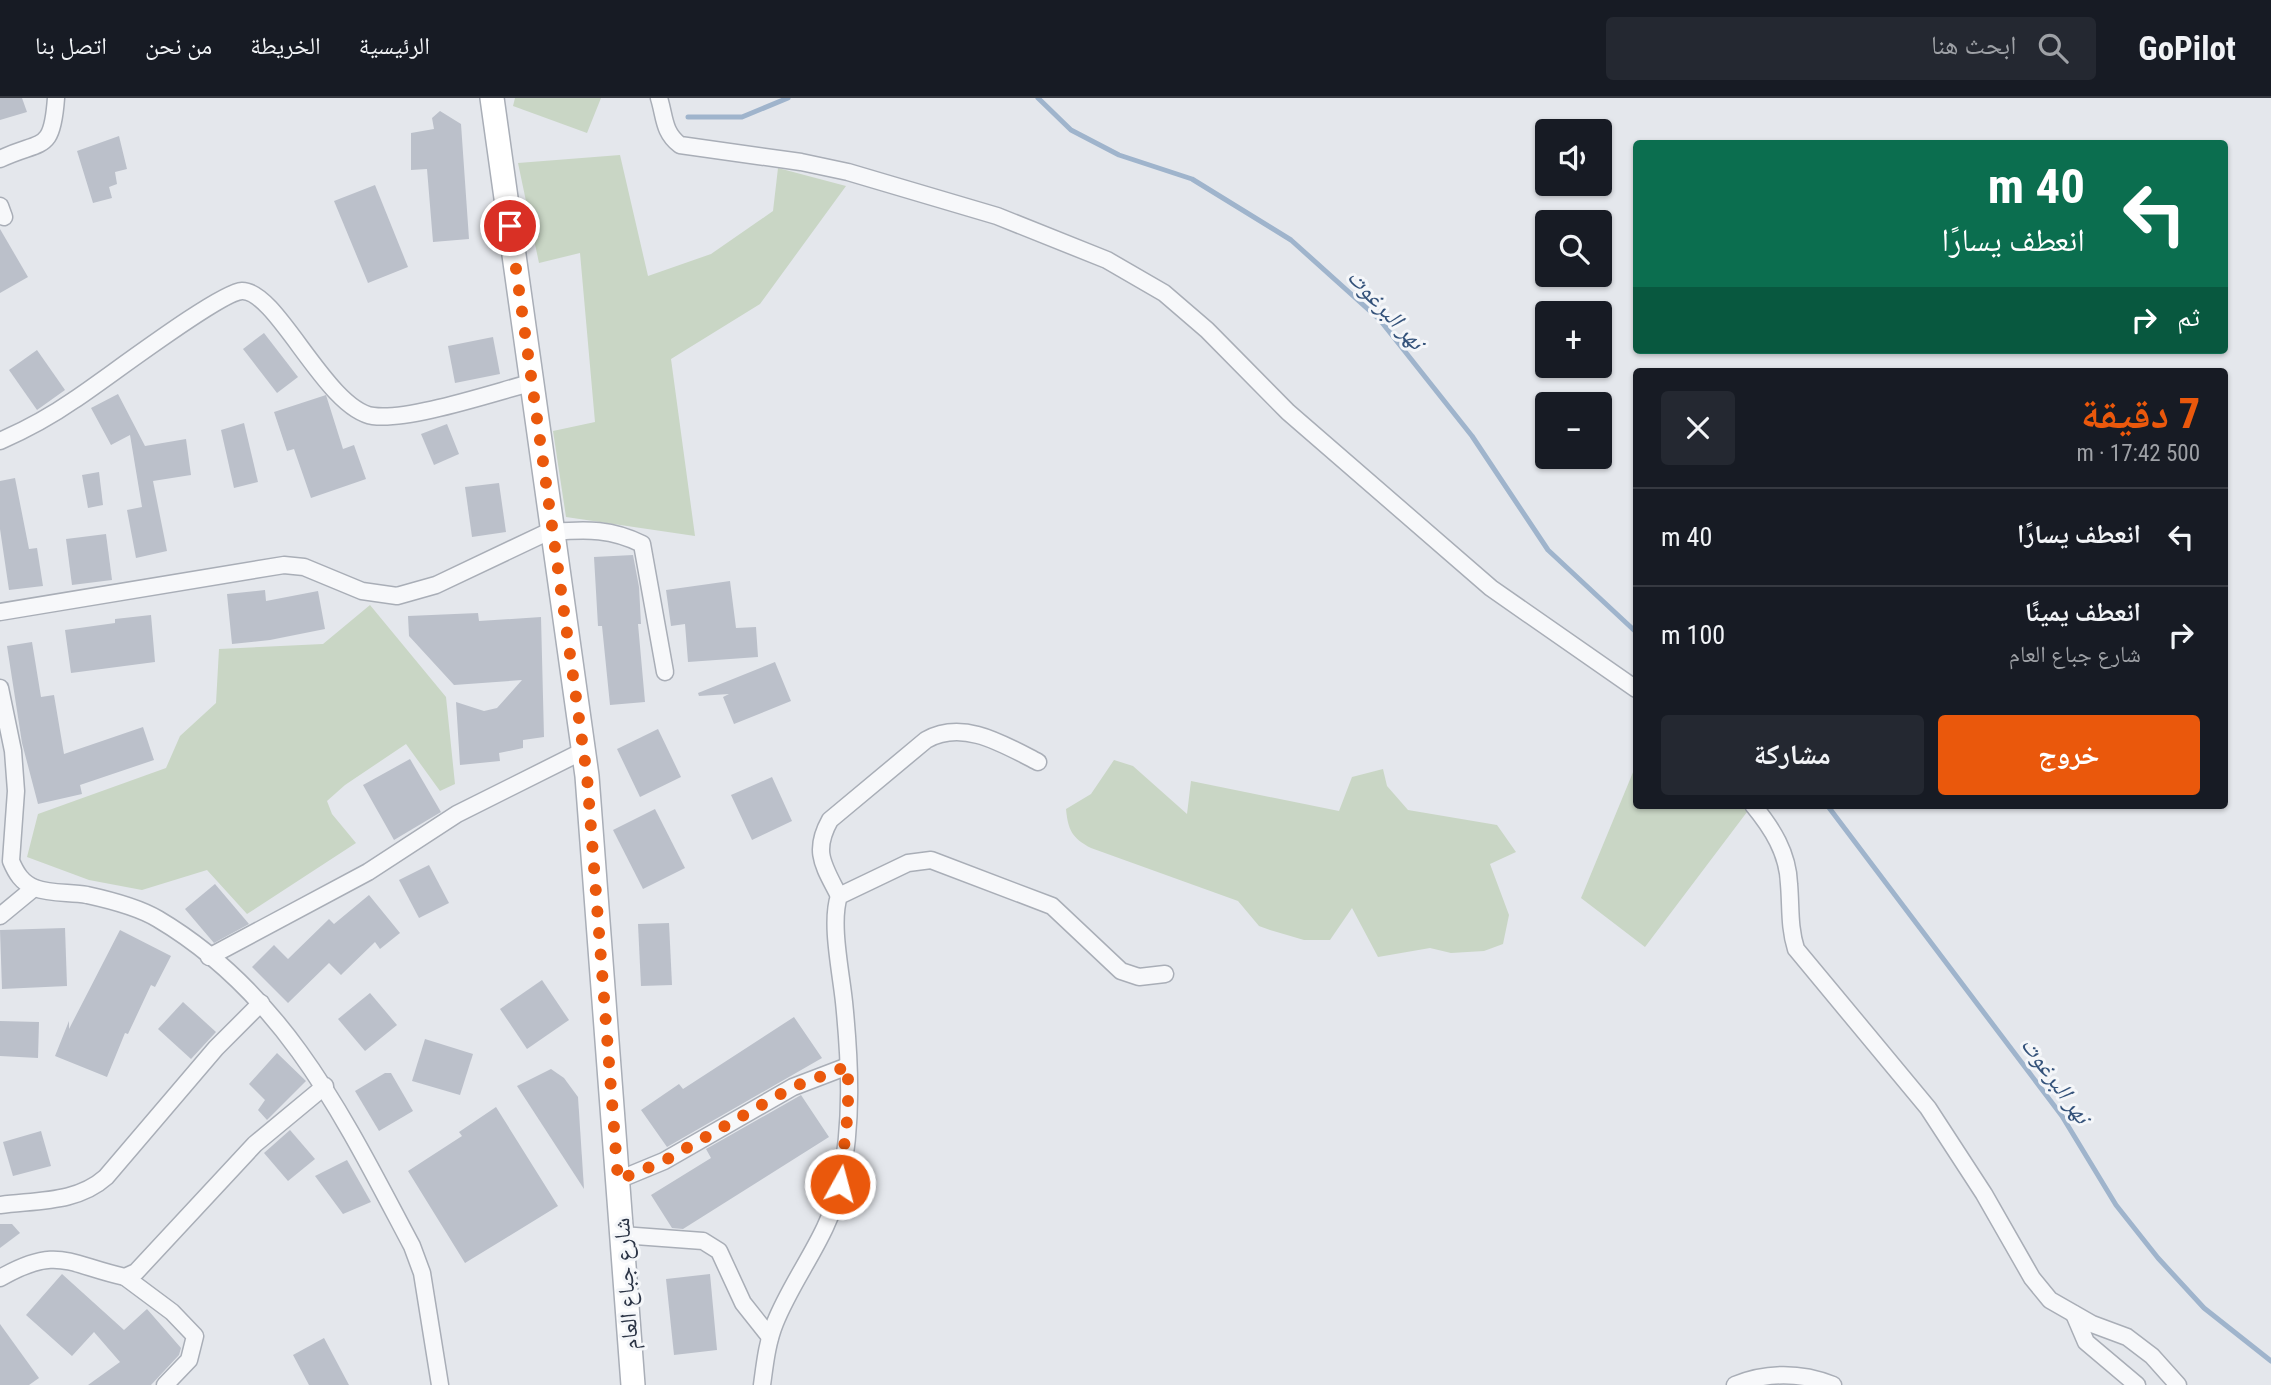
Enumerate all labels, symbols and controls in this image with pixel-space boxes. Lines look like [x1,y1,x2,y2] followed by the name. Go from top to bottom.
[1606,17,2096,80] search box
[2034,29,2072,67] icon: search
[2138,29,2236,68] text: GoPilot
[1931,30,2016,60] text: ابحث هنا
[35,32,107,60] text: اتصل بنا
[145,32,212,60] text: من نحن
[250,32,321,60] text: الخريطة
[359,32,430,60] text: الرئيسية
[1535,119,1612,469] map controls
[1535,119,1612,196] button: sound
[1988,158,2085,215] text: 40 m
[2109,168,2200,259] icon: left
[480,196,540,256] pin
[491,207,529,245] icon: arrive
[1535,210,1612,287] button: search
[1941,221,2085,259] text: انعطف يسارًا
[1342,263,1433,358] water label: نهر البرغوت
[1535,301,1612,378] button: +
[2125,301,2163,339] icon: right
[2177,302,2200,332] text: ثم
[2081,389,2200,438] text: 7 دقيقة
[1661,391,1735,465] button: close
[1535,392,1612,469] button: −
[2076,440,2200,467] text: 500 m · 17:42
[2162,518,2200,556] icon: left
[2017,519,2141,549] text: انعطف يسارًا
[1661,522,1712,552] text: 40 m
[2025,597,2141,627] text: انعطف يمينًا
[2162,616,2200,654] icon: right
[1661,620,1725,650] text: 100 m
[2009,641,2141,668] text: شارع جباع العام
[1661,715,1924,795] button: مشاركة
[1938,715,2200,795] button: خروج
[2015,1031,2099,1132] water label: نهر البرغوت
[803,1147,877,1221] position arrow
[608,1217,646,1351] street label: شارع جباع العام

